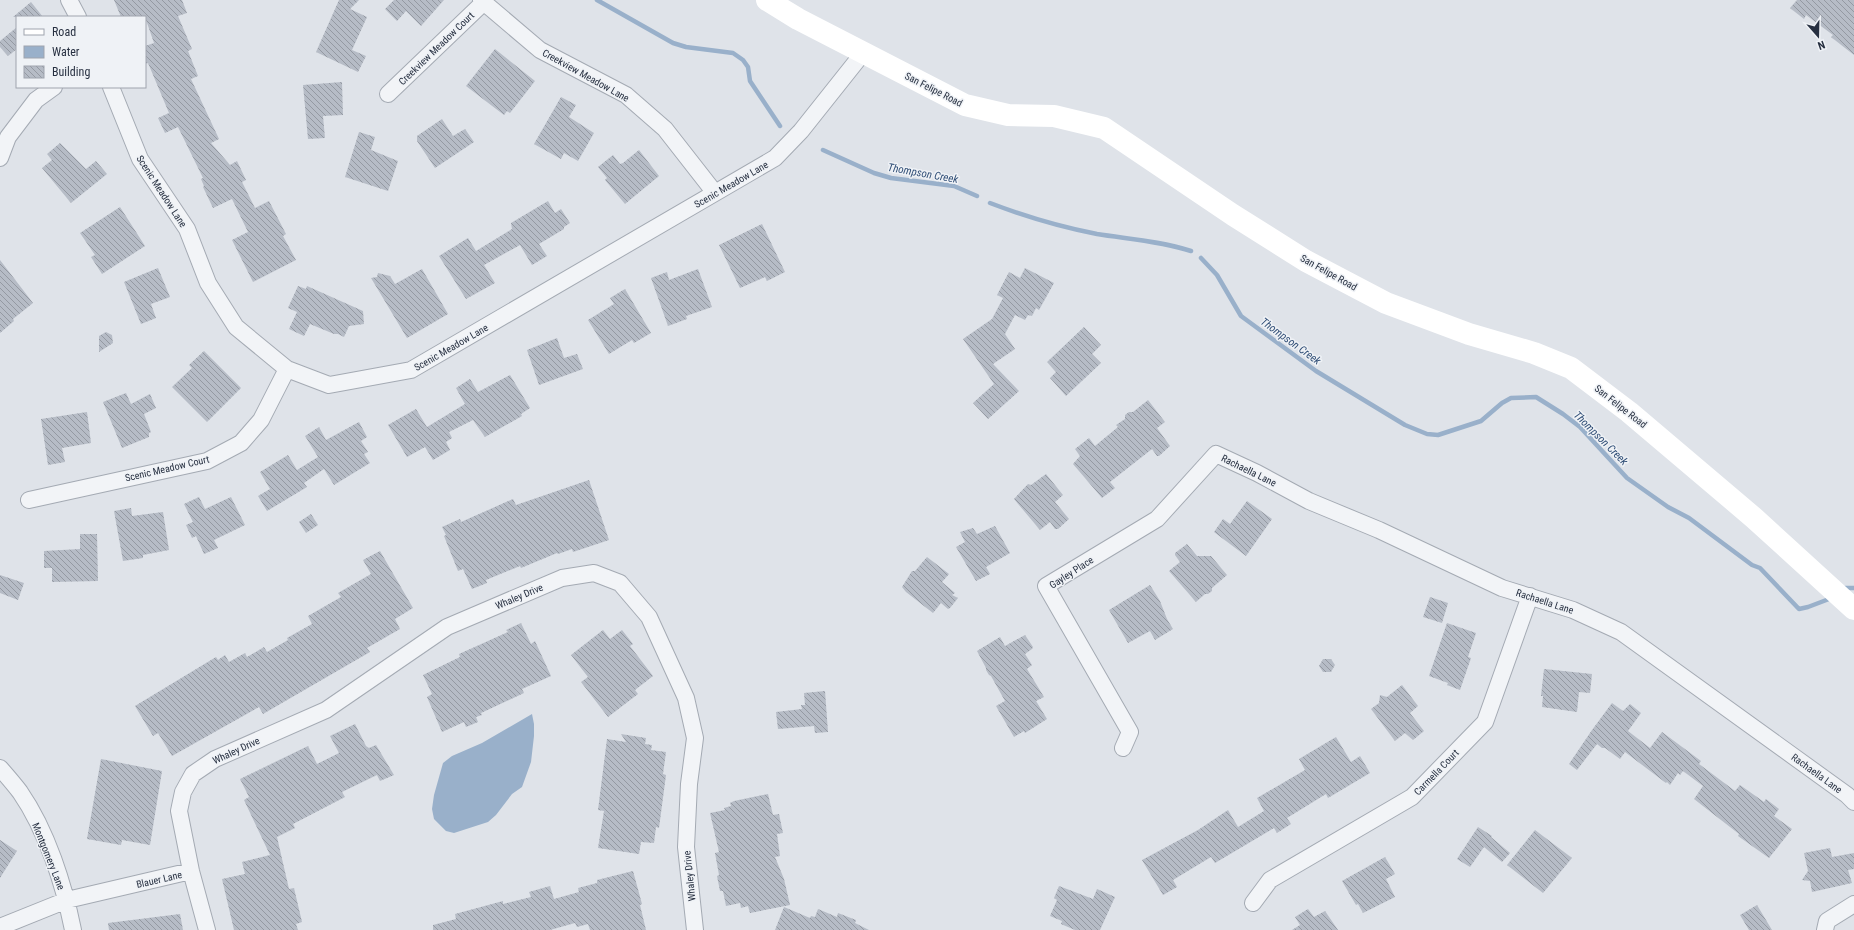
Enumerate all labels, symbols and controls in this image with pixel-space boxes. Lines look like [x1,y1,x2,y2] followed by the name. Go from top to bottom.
[397,10,476,87] street label: Creekview Meadow Court
[16,16,146,88] legend
[1798,16,1838,56] north arrow
[52,25,76,39] text: Road
[1816,38,1827,52] text: N
[52,45,80,59] text: Water
[540,47,631,104] street label: Creekview Meadow Lane
[52,65,90,79] text: Building
[903,70,964,109] street label: San Felipe Road
[134,153,189,230] street label: Scenic Meadow Lane
[692,159,770,210] street label: Scenic Meadow Lane
[887,161,959,186] water label: Thompson Creek
[1298,252,1359,293] street label: San Felipe Road
[1258,315,1324,368] water label: Thompson Creek
[412,322,490,373] street label: Scenic Meadow Lane
[1592,383,1649,430] street label: San Felipe Road
[1571,409,1631,468] water label: Thompson Creek
[1220,452,1278,489] street label: Rachaella Lane
[124,453,210,484] street label: Scenic Meadow Court
[1047,554,1096,591] street label: Gayley Place
[494,581,545,611] street label: Whaley Drive
[1515,587,1575,616] street label: Rachaella Lane
[211,735,262,766] street label: Whaley Drive
[1412,747,1461,797] street label: Carmella Court
[1789,751,1844,796] street label: Rachaella Lane
[30,821,67,892] street label: Montgomery Lane
[681,850,698,902] street label: Whaley Drive
[135,869,183,890] street label: Blauer Lane

